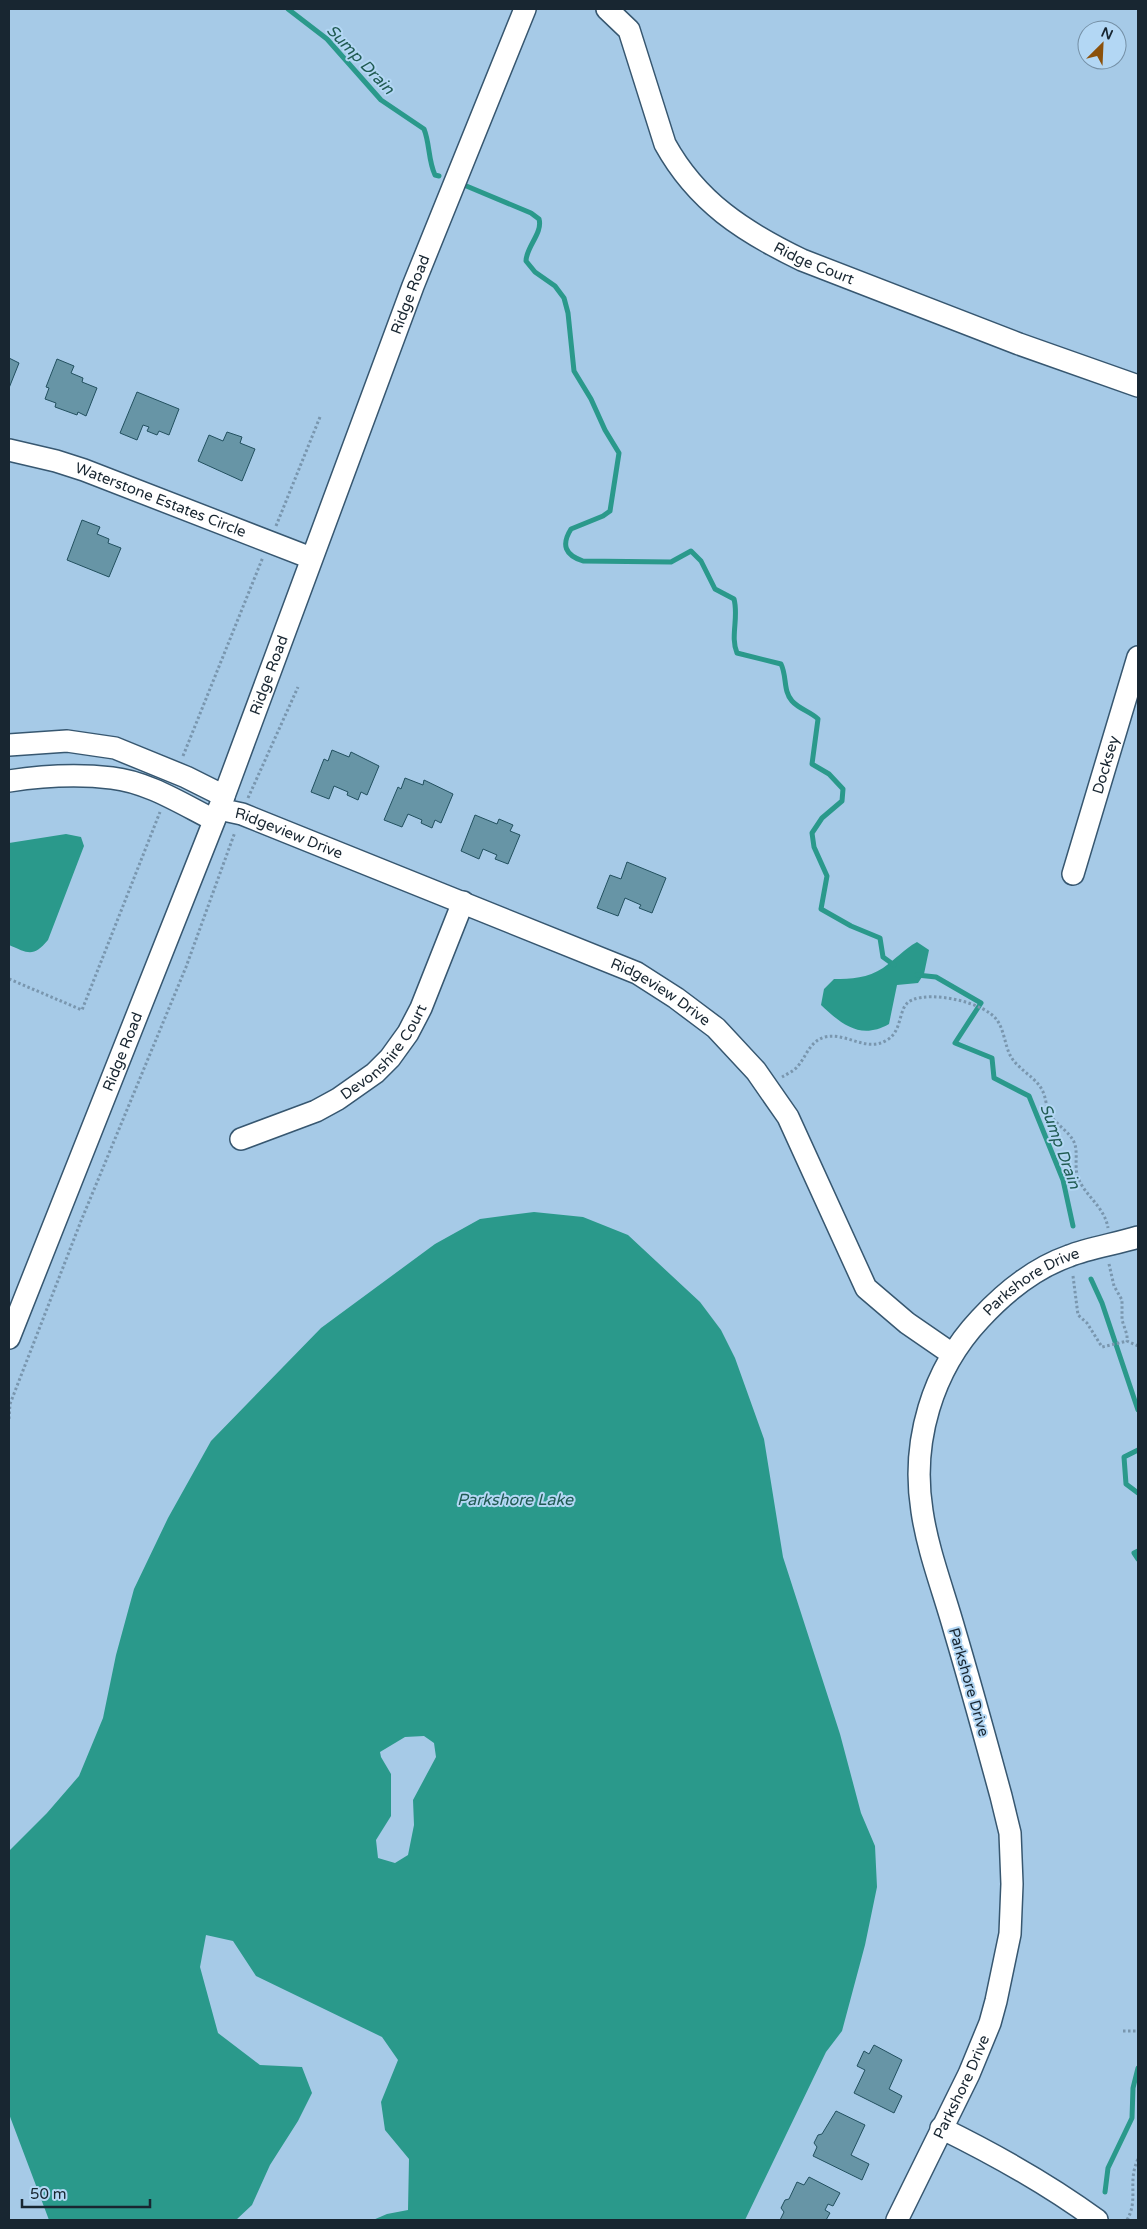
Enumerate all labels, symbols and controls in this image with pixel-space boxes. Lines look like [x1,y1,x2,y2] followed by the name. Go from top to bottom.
[1077,20,1127,70] north arrow
[322,21,399,100] water label: Sump Drain
[1098,24,1116,44] text: N
[771,238,857,288] street label: Ridge Court
[387,252,434,337] street label: Ridge Road
[73,459,249,541] street label: Waterstone Estates Circle
[246,633,292,717] street label: Ridge Road
[1088,734,1123,796] street label: Docksey
[233,804,345,863] street label: Ridgeview Drive
[608,954,714,1030] street label: Ridgeview Drive
[337,1001,431,1103] street label: Devonshire Court
[99,1010,146,1094] street label: Ridge Road
[1035,1101,1085,1193] water label: Sump Drain
[979,1244,1082,1320] street label: Parkshore Drive
[457,1490,574,1510] water label: Parkshore Lake
[945,1626,993,1738] street label: Parkshore Drive
[930,2032,993,2142] street label: Parkshore Drive
[22,2176,150,2208] scale bar
[30,2185,67,2203] text: 50 m

